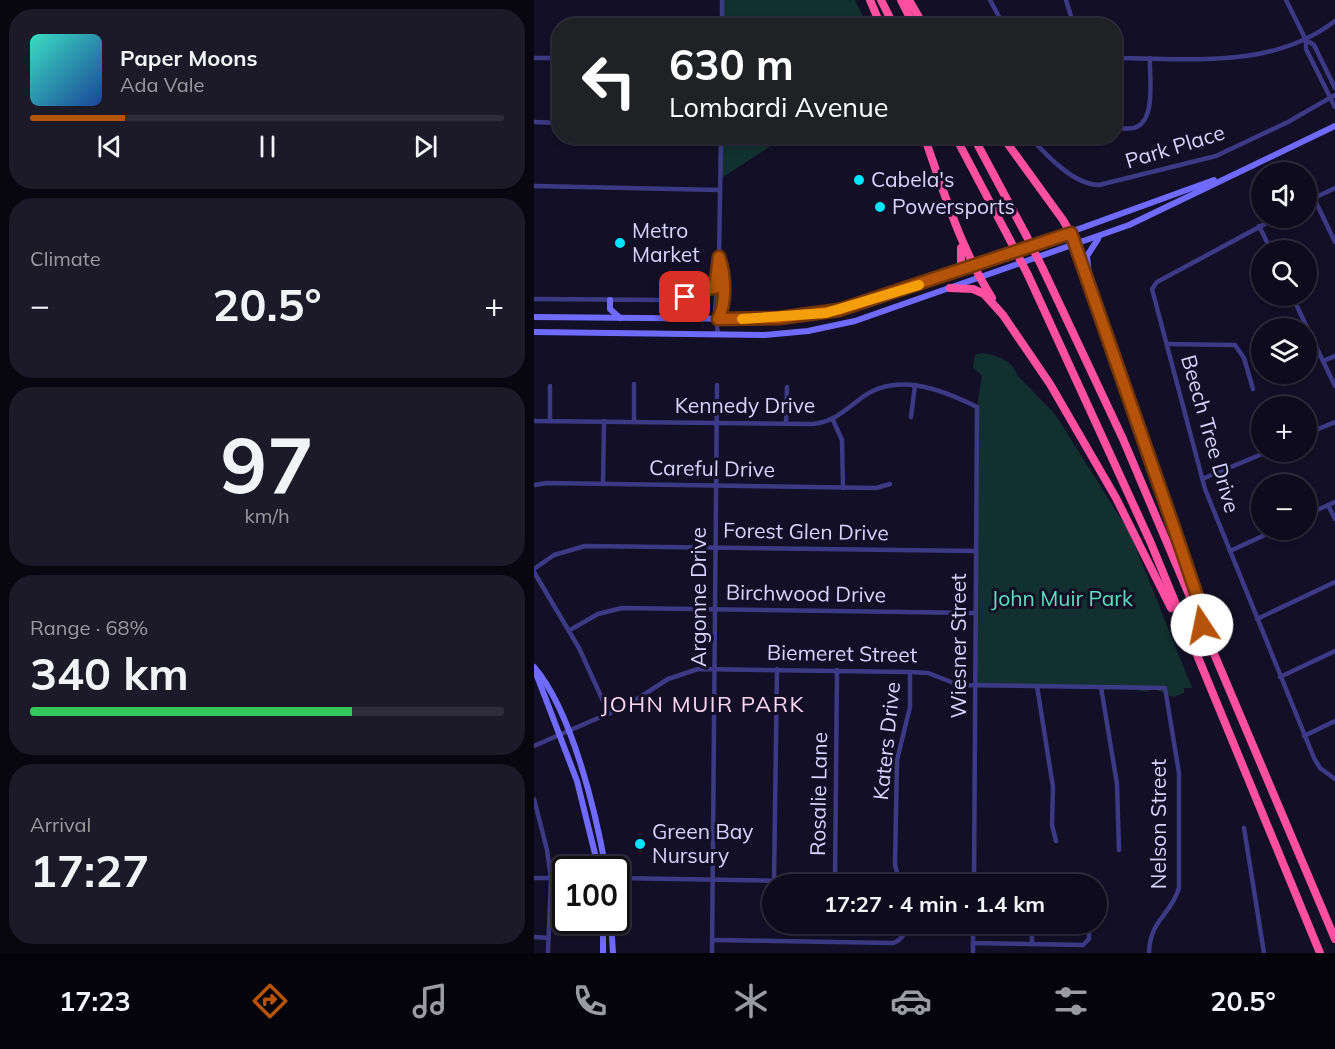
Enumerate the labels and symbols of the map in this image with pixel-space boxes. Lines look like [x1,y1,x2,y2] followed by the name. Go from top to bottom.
[1122,119,1228,173] street label: Park Place
[871,166,954,192] place label: Cabela's
[852,173,866,187] marker: Cabela's
[892,193,1015,219] place label: Powersports
[873,200,887,214] marker: Powersports
[632,217,700,267] place label: Metro Market
[613,236,627,250] marker: Metro Market
[659,271,710,322] pin
[1176,352,1246,516] street label: Beech Tree Drive
[675,392,815,418] street label: Kennedy Drive
[649,454,775,482] street label: Careful Drive
[723,517,889,545] street label: Forest Glen Drive
[685,527,711,667] street label: Argonne Drive
[945,573,971,719] street label: Wiesner Street
[726,579,886,607] street label: Birchwood Drive
[991,585,1133,611] park label: John Muir Park
[1170,593,1234,657] position arrow
[767,639,917,667] street label: Biemeret Street
[867,680,905,801] street label: Katers Drive
[601,690,805,718] district label: JOHN MUIR PARK
[804,732,832,856] street label: Rosalie Lane
[1145,759,1171,889] street label: Nelson Street
[652,818,753,868] place label: Green Bay Nursury
[633,837,647,851] marker: Green Bay Nursury
[552,856,630,934] speed limit sign: 100

